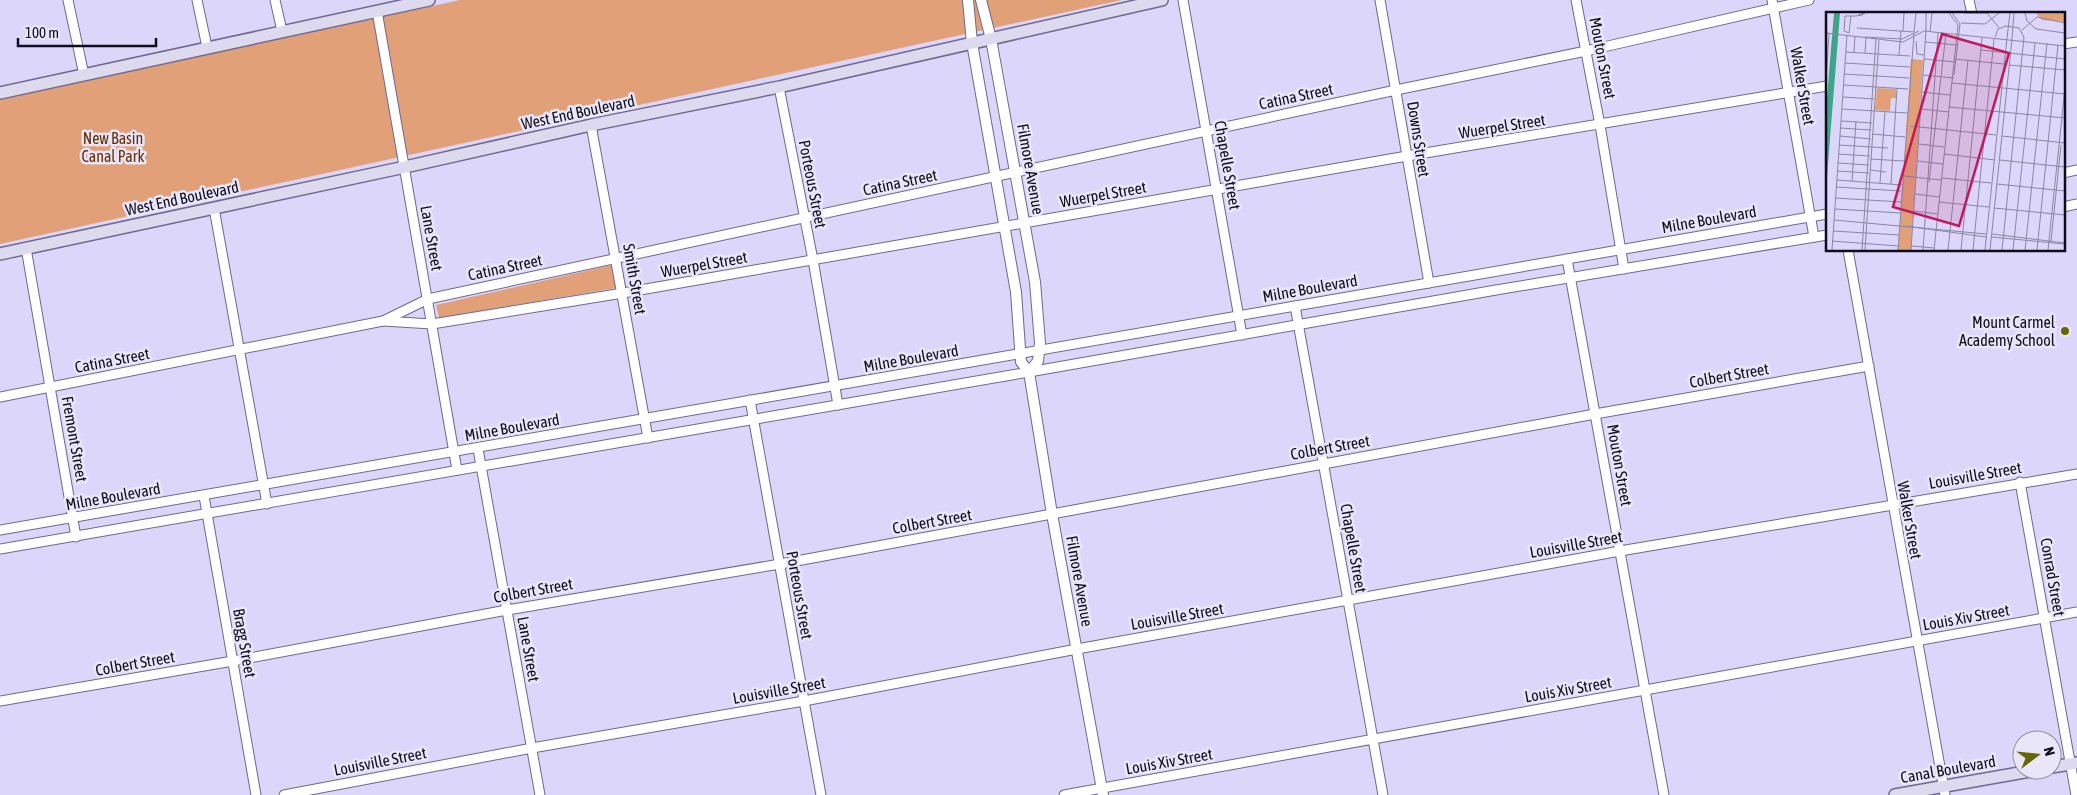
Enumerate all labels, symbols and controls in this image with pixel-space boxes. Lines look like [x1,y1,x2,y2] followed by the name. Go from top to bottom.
[1826,12,2064,251] inset map
[18,15,155,47] scale bar
[1586,16,1620,101] street label: Mouton Street
[25,24,59,41] text: 100 m
[1787,46,1819,127] street label: Walker Street
[1257,79,1335,113] street label: Catina Street
[520,91,636,133] street label: West End Boulevard
[1404,100,1434,179] street label: Downs Street
[1457,110,1547,143] street label: Wuerpel Street
[1210,119,1245,211] street label: Chapelle Street
[1014,122,1048,216] street label: Filmore Avenue
[82,129,145,165] park label: New Basin Canal Park
[796,138,830,230] street label: Porteous Street
[861,165,939,199] street label: Catina Street
[124,177,240,219] street label: West End Boulevard
[1058,177,1148,211] street label: Wuerpel Street
[1660,202,1758,236] street label: Milne Boulevard
[417,204,447,272] street label: Lane Street
[620,242,650,316] street label: Smith Street
[659,247,749,281] street label: Wuerpel Street
[466,250,544,284] street label: Catina Street
[1261,271,1359,305] street label: Milne Boulevard
[1959,313,2056,350] place label: Mount Carmel Academy School
[2059,325,2071,337] marker: Mount Carmel Academy School
[862,341,960,375] street label: Milne Boulevard
[73,344,151,376] street label: Catina Street
[1688,359,1770,391] street label: Colbert Street
[59,395,91,484] street label: Fremont Street
[463,410,561,444] street label: Milne Boulevard
[1604,423,1636,508] street label: Mouton Street
[1289,431,1371,463] street label: Colbert Street
[1927,458,2023,492] street label: Louisville Street
[64,479,162,513] street label: Milne Boulevard
[1894,480,1926,561] street label: Walker Street
[1336,502,1371,594] street label: Chapelle Street
[891,505,973,537] street label: Colbert Street
[1528,527,1624,561] street label: Louisville Street
[1063,534,1097,628] street label: Filmore Avenue
[2037,536,2069,618] street label: Conrad Street
[783,549,817,641] street label: Porteous Street
[492,574,574,606] street label: Colbert Street
[1129,599,1225,633] street label: Louisville Street
[1921,600,2011,633] street label: Louis Xiv Street
[229,607,260,680] street label: Bragg Street
[514,615,544,683] street label: Lane Street
[94,647,176,679] street label: Colbert Street
[1523,672,1613,705] street label: Louis Xiv Street
[731,673,827,707] street label: Louisville Street
[2012,730,2062,780] north arrow
[332,743,428,779] street label: Louisville Street
[1124,744,1214,777] street label: Louis Xiv Street
[2041,745,2058,758] text: N
[1899,752,1997,786] street label: Canal Boulevard

